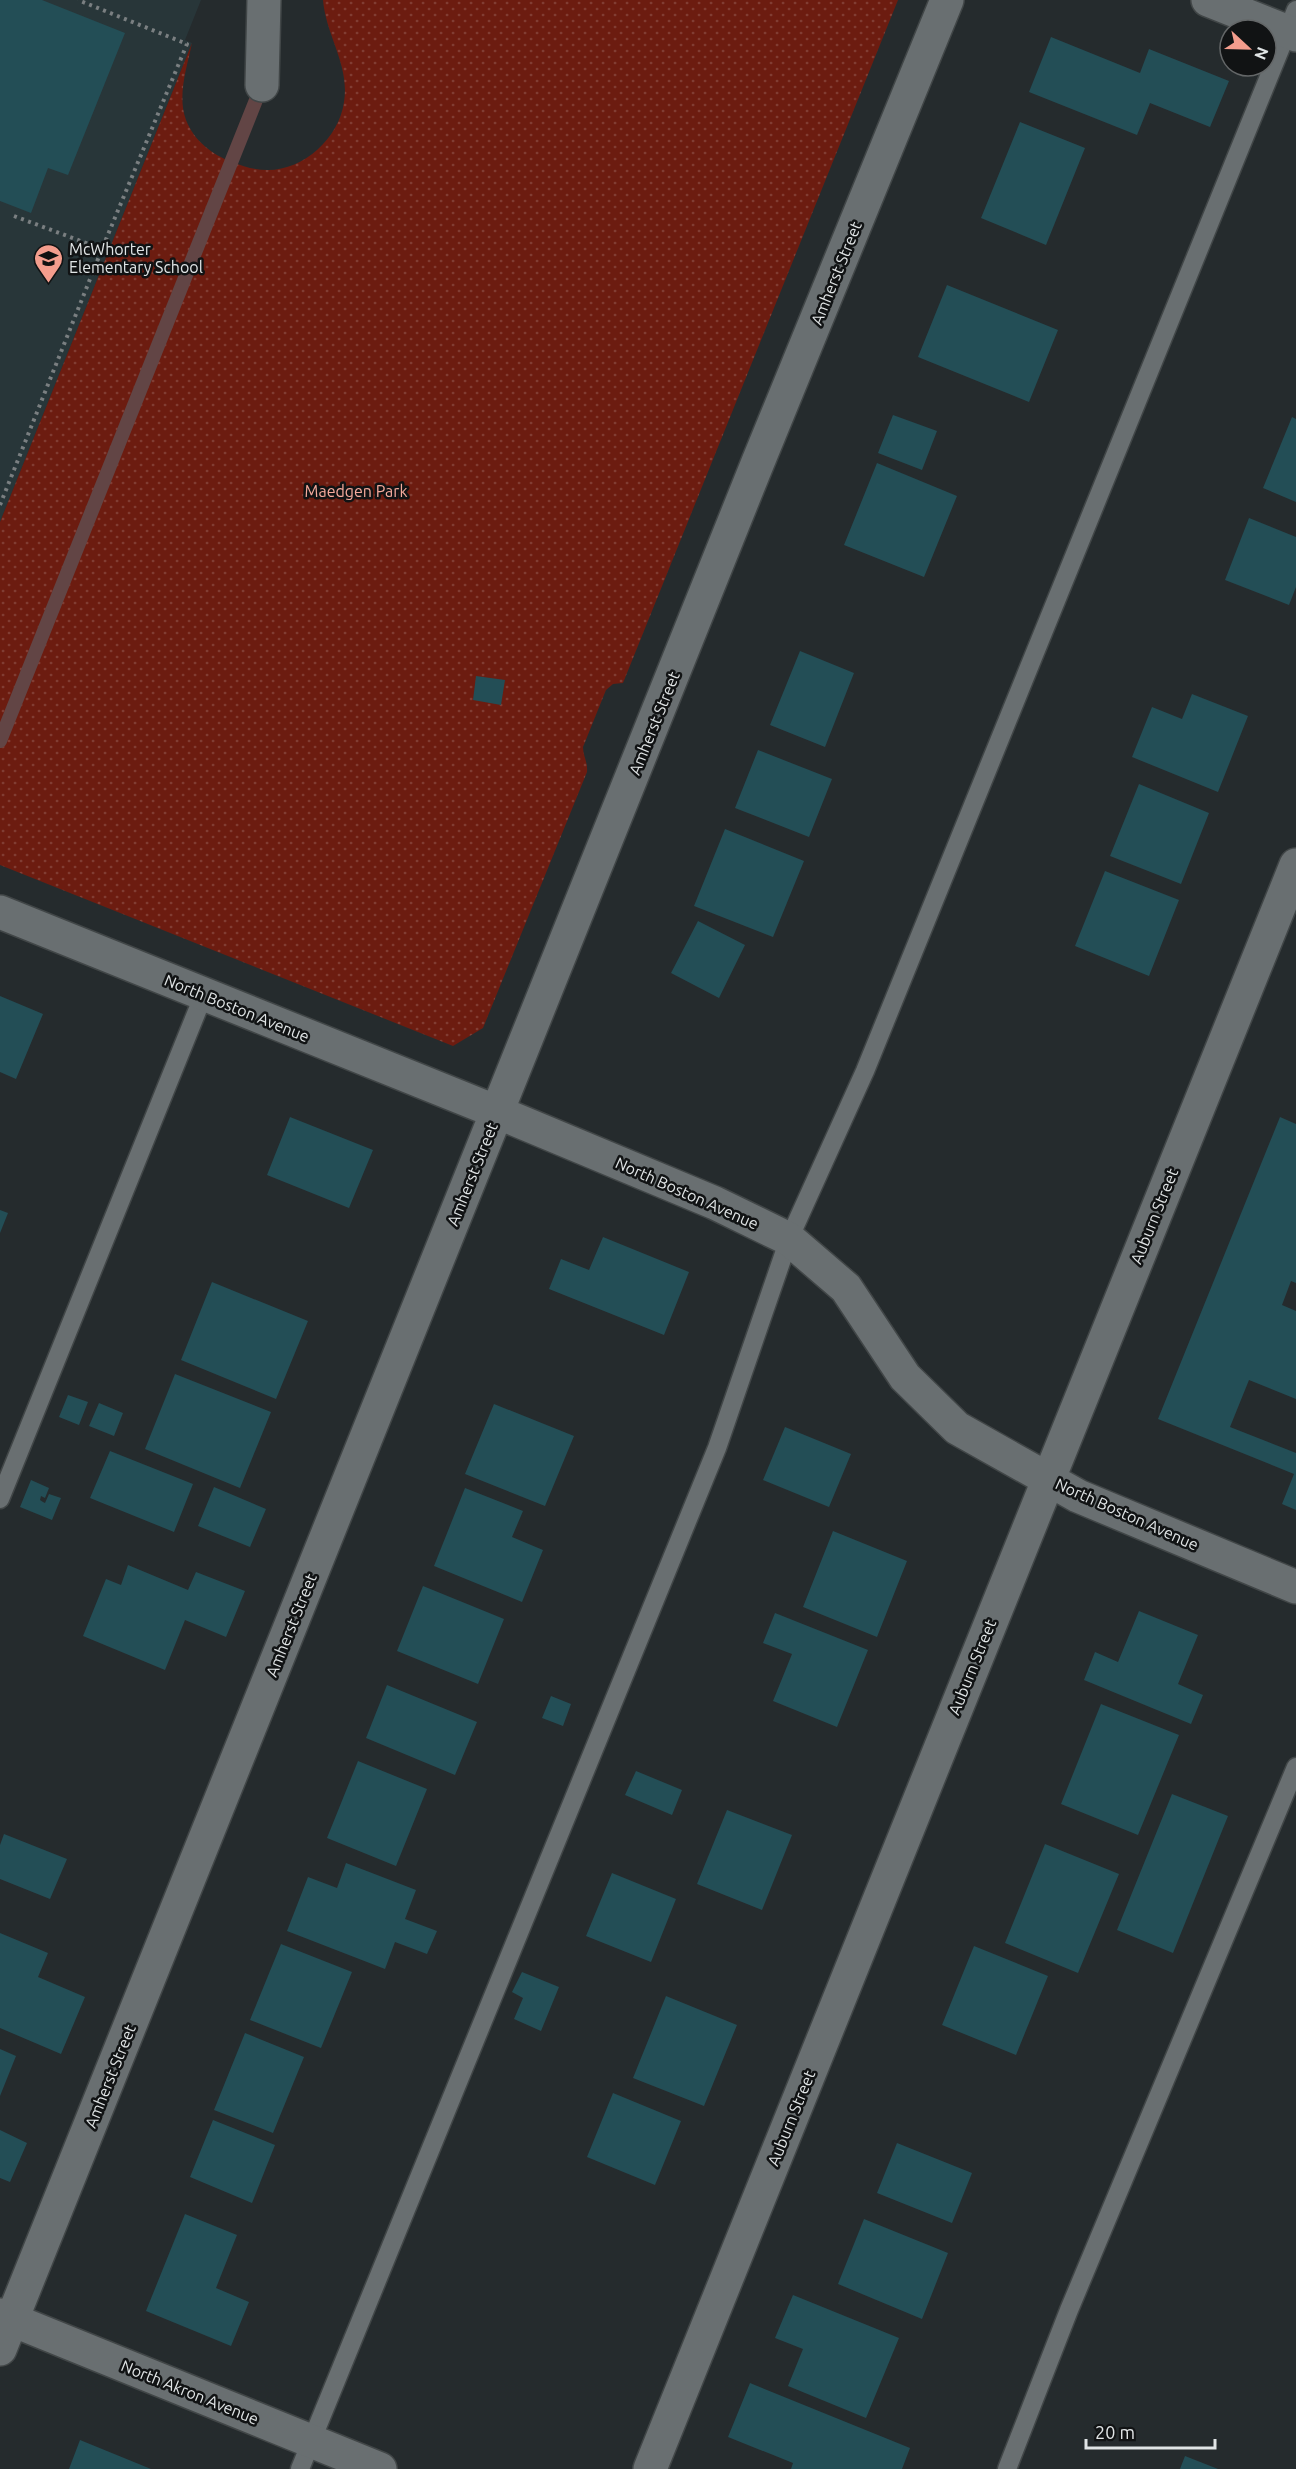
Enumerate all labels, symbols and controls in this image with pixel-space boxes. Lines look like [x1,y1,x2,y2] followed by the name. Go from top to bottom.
[1218,18,1278,78] north arrow
[1251,45,1272,63] text: N
[807,218,865,327] street label: Amherst Street
[69,240,203,276] place label: McWhorter Elementary School
[32,242,64,284] school or university icon: McWhorter Elementary School
[305,482,407,500] park label: Maedgen Park
[625,668,683,777] street label: Amherst Street
[162,971,312,1045] street label: North Boston Avenue
[443,1119,501,1228] street label: Amherst Street
[613,1153,761,1233] street label: North Boston Avenue
[1127,1165,1182,1266] street label: Auburn Street
[1053,1474,1201,1554] street label: North Boston Avenue
[262,1570,320,1679] street label: Amherst Street
[945,1616,1000,1717] street label: Auburn Street
[81,2021,139,2130] street label: Amherst Street
[764,2067,819,2168] street label: Auburn Street
[119,2356,261,2428] street label: North Akron Avenue
[1086,2412,1215,2450] scale bar
[1095,2422,1135,2442] text: 20 m

